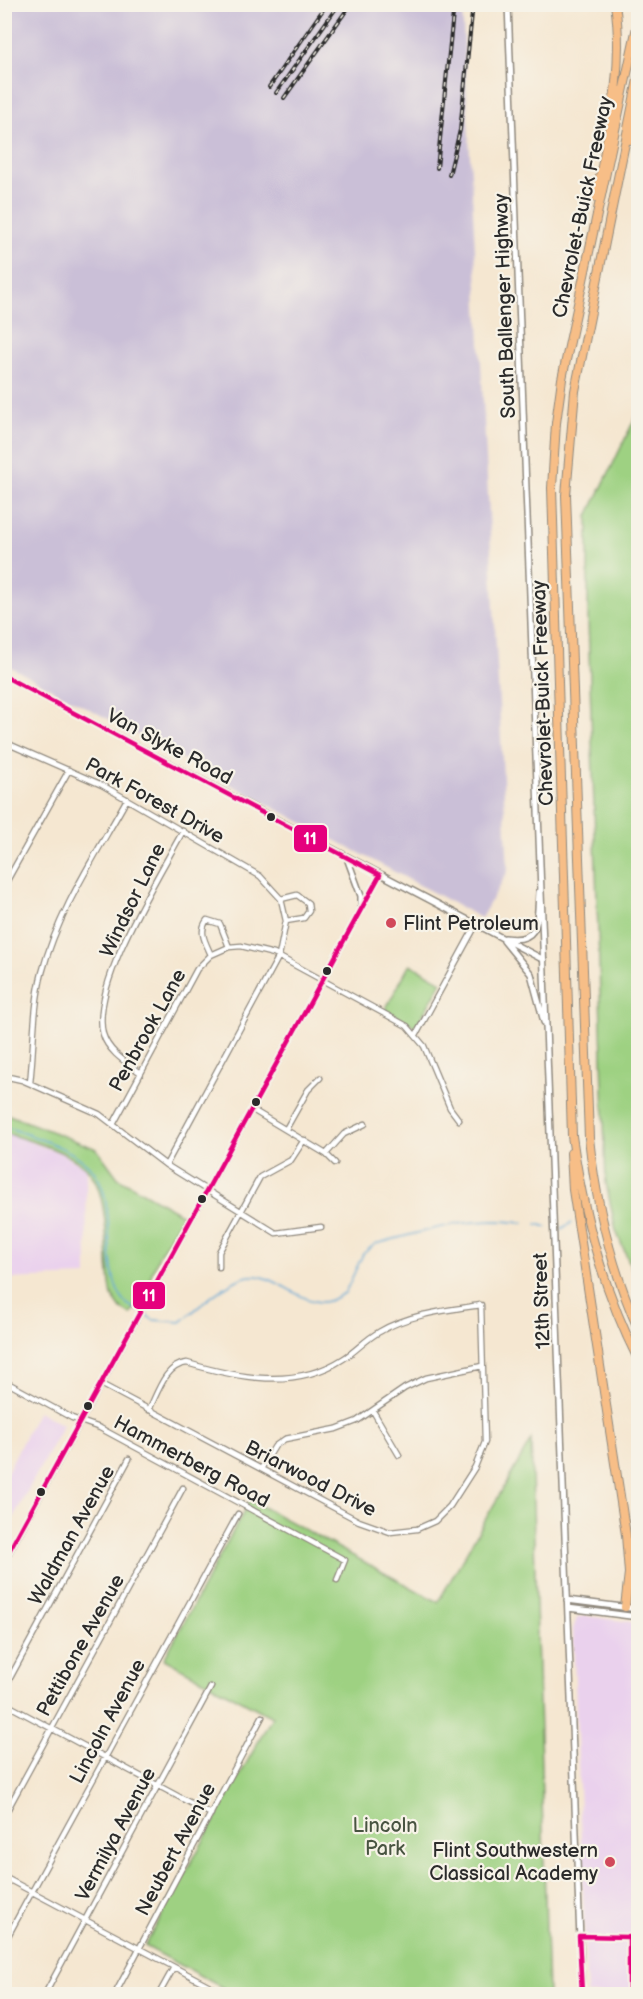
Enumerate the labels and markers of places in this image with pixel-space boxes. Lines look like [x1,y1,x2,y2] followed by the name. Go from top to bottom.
[265,811,277,823] unlabelled marker
[403,912,539,936] place label: Flint Petroleum
[384,916,398,930] marker: Flint Petroleum
[321,965,333,977] unlabelled marker
[250,1096,262,1108] unlabelled marker
[196,1193,208,1205] unlabelled marker
[82,1400,94,1412] unlabelled marker
[35,1486,47,1498] unlabelled marker
[429,1839,598,1886] place label: Flint Southwestern Classical Academy
[603,1855,617,1869] marker: Flint Southwestern Classical Academy

